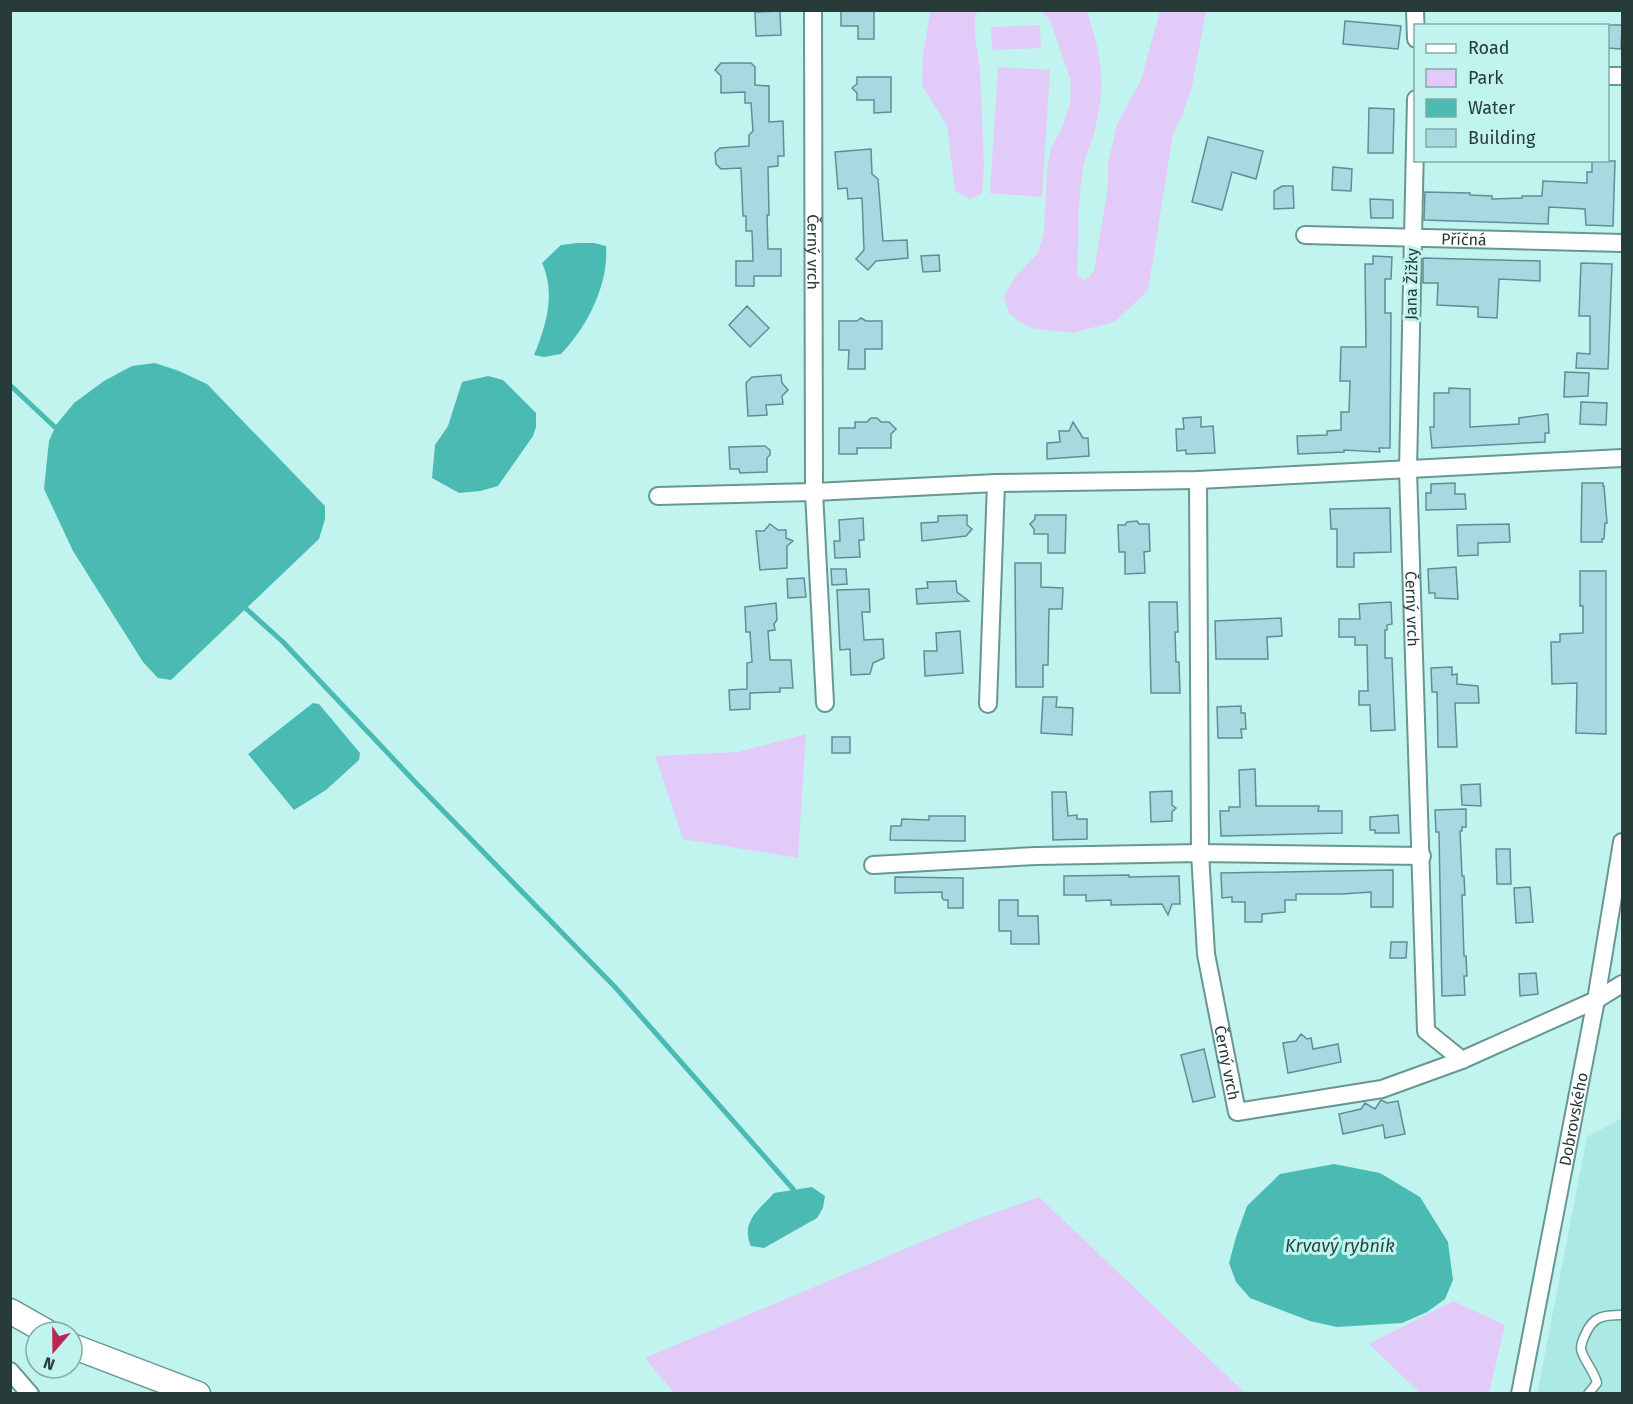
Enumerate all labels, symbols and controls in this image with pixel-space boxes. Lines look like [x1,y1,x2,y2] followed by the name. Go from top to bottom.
[1414,24,1609,162] legend
[1468,37,1510,59] text: Road
[1468,67,1504,89] text: Park
[1468,97,1515,119] text: Water
[1468,127,1536,149] text: Building
[803,214,823,290] street label: Černý vrch
[1441,229,1487,250] street label: Příčná
[1400,248,1422,320] street label: Jana Žižky
[1401,571,1423,647] street label: Černý vrch
[1210,1024,1243,1102] street label: Černý vrch
[1555,1071,1592,1168] street label: Dobrovského
[1285,1235,1395,1257] water label: Krvavý rybník
[24,1320,84,1380] north arrow
[41,1353,57,1374] text: N

